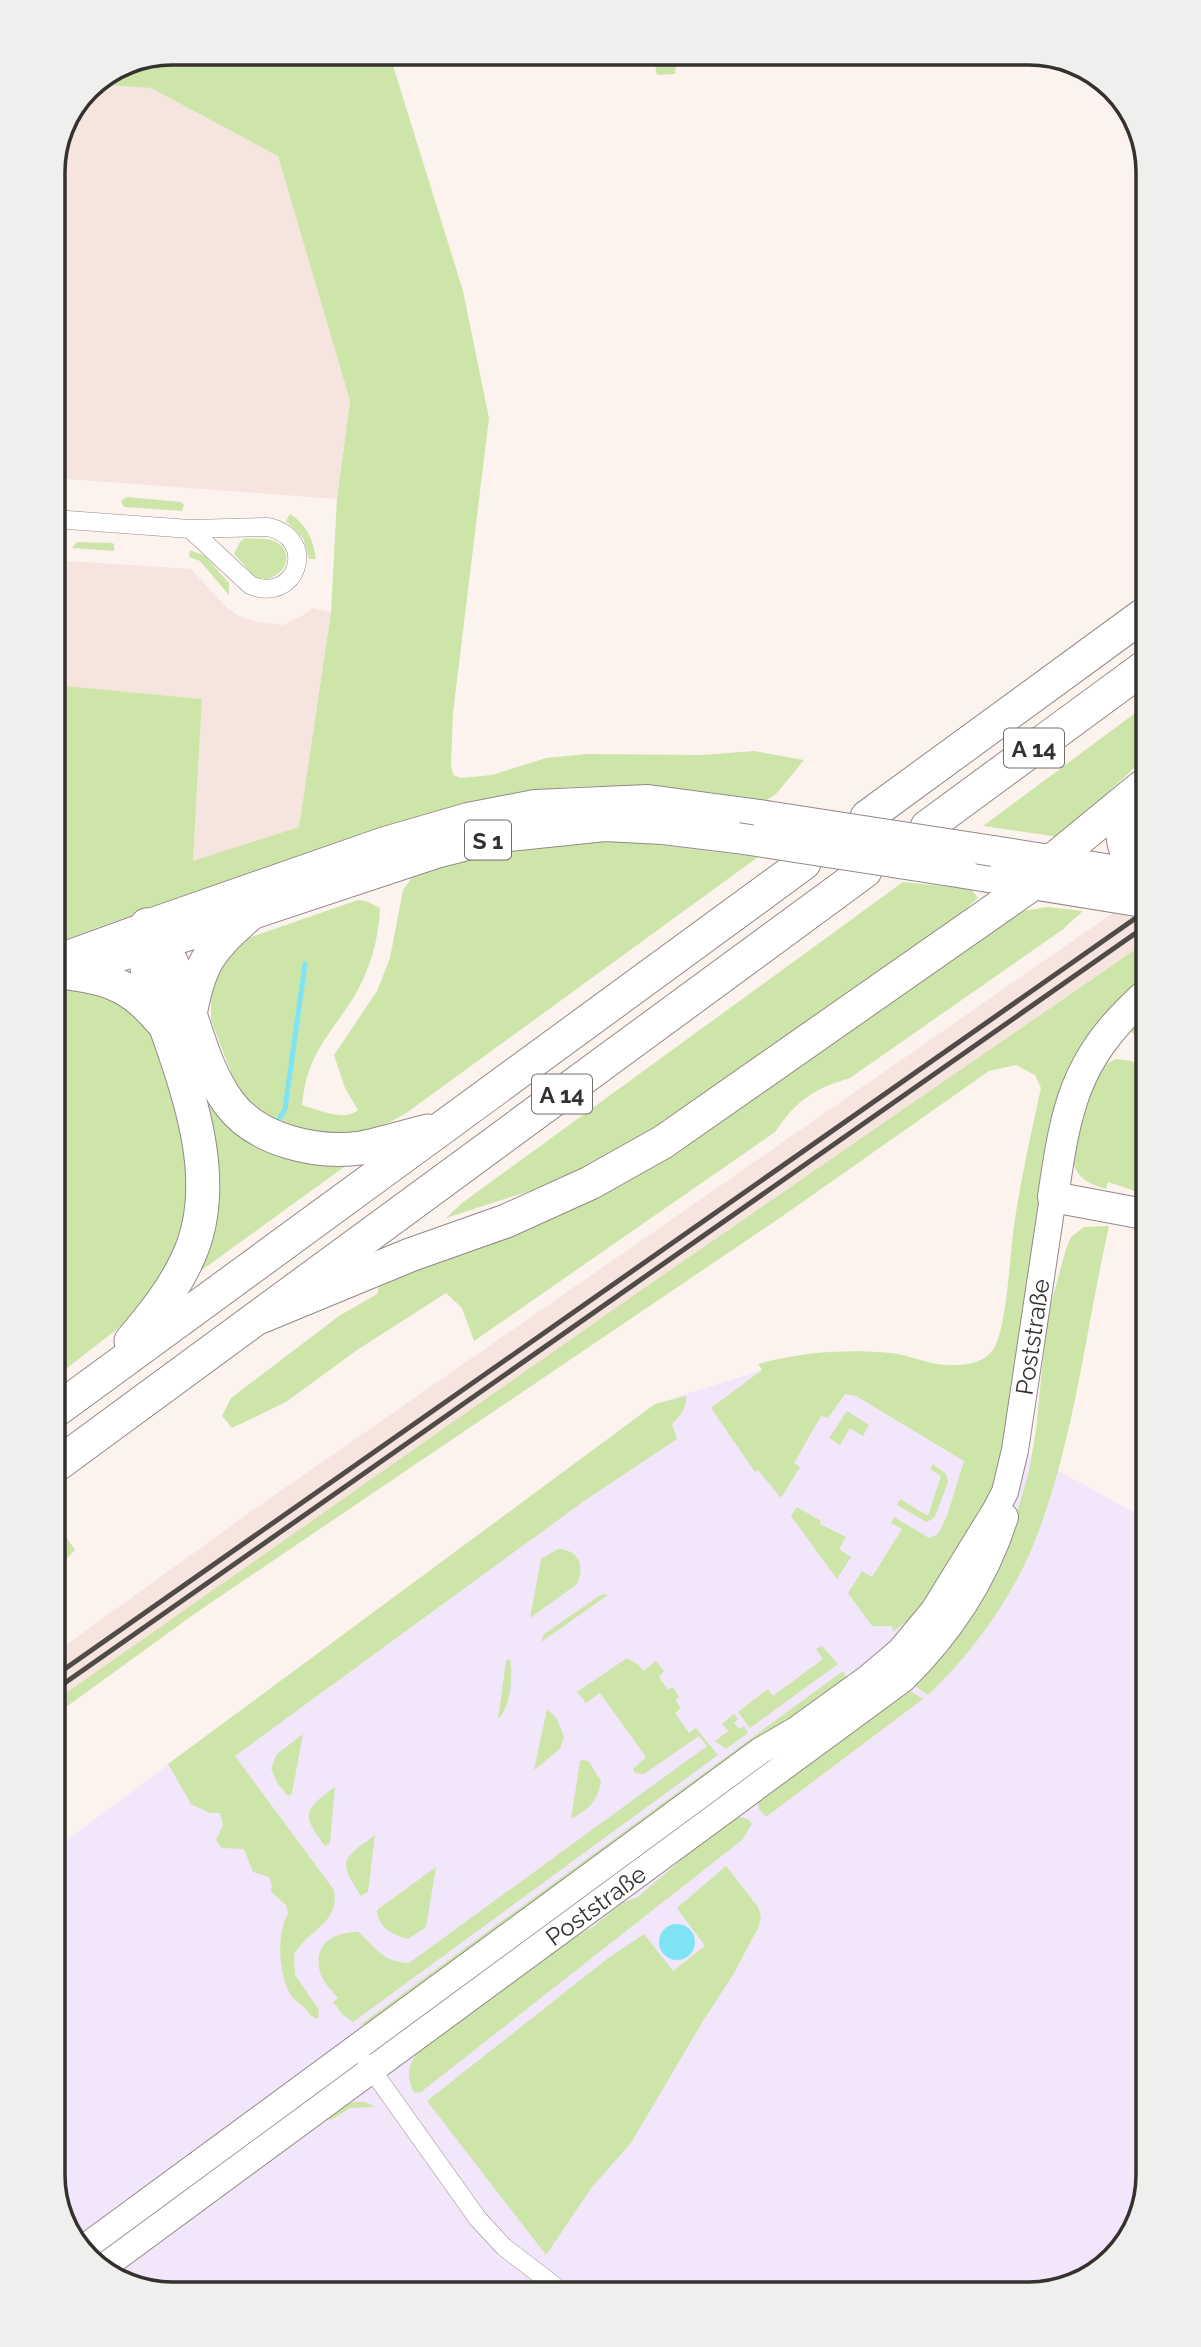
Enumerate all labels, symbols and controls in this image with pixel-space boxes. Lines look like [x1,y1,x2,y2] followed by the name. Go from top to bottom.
[1004,728,1064,768] road number: A 14
[465,820,511,860] road number: S 1
[532,1074,592,1114] road number: A 14
[1009,1277,1055,1397] street label: Poststraße
[540,1859,651,1952] street label: Poststraße

